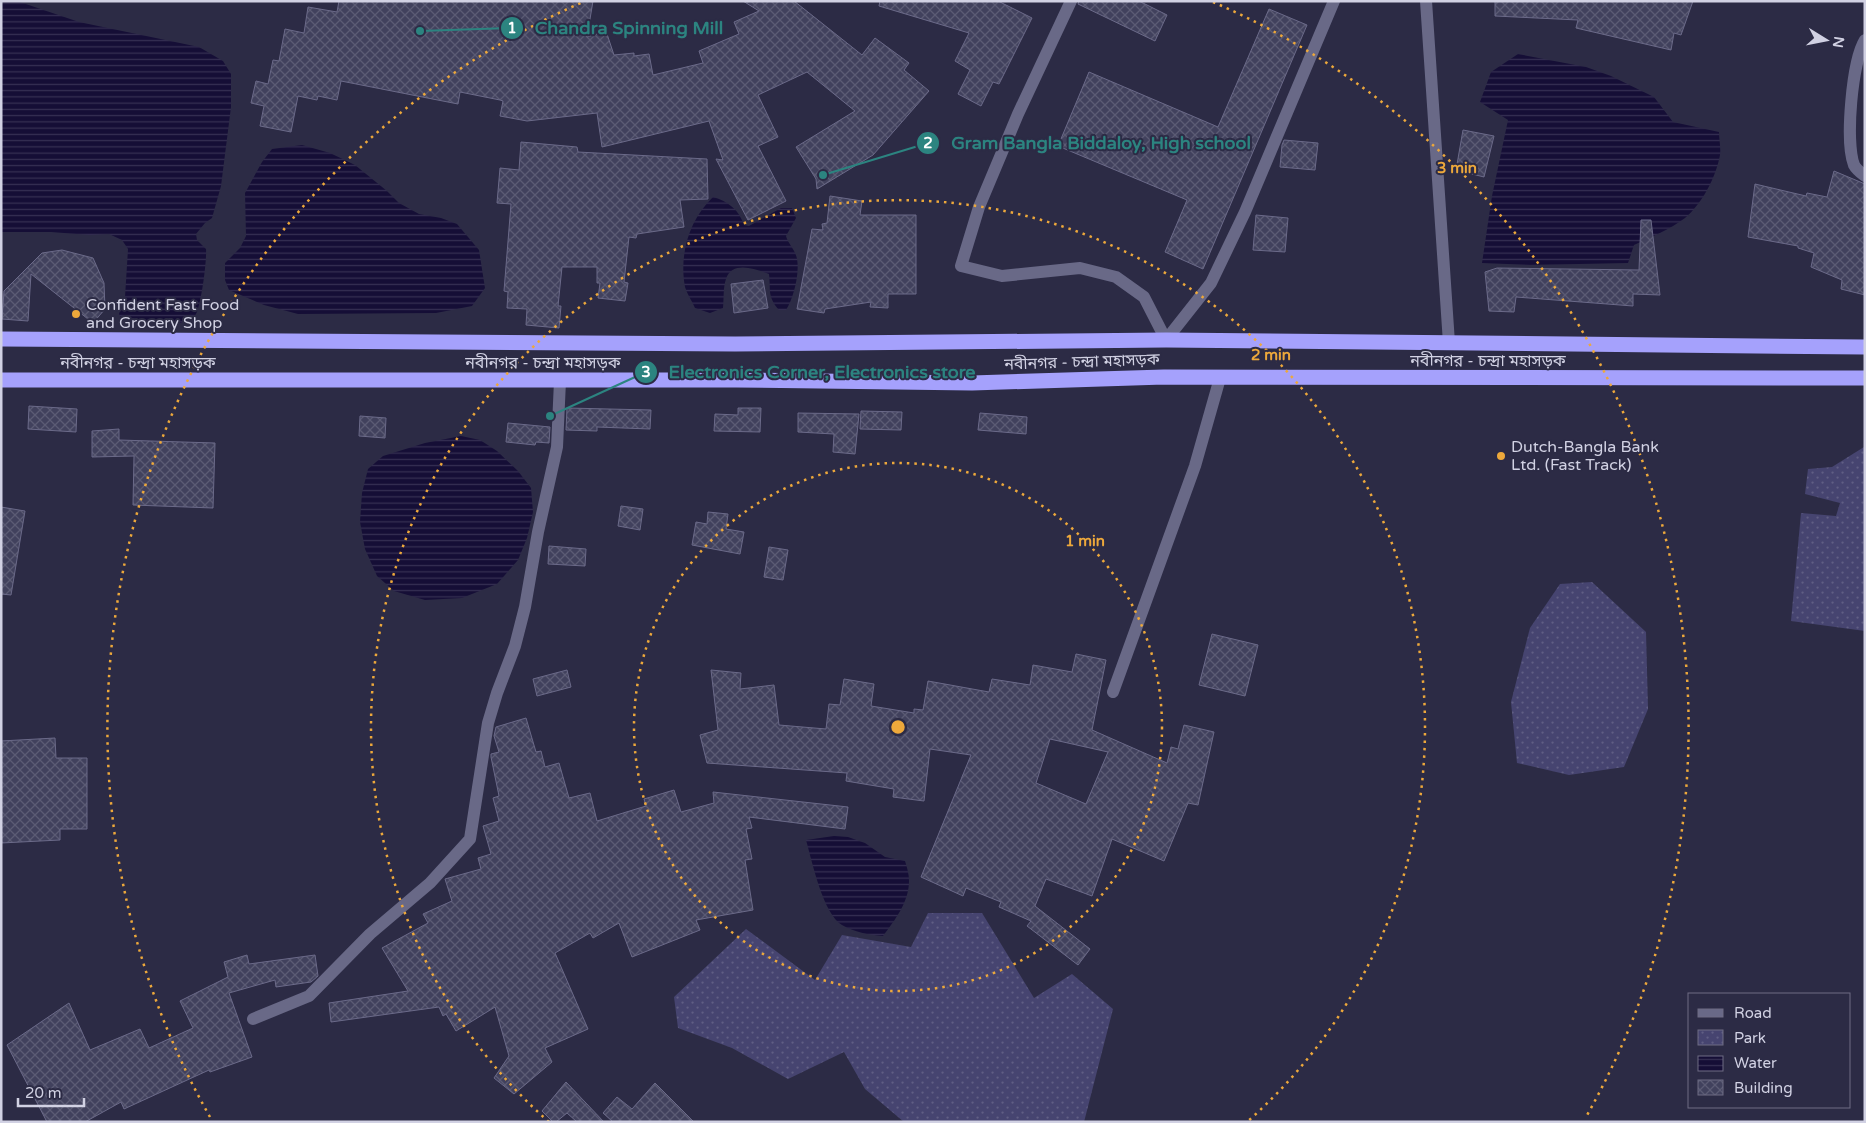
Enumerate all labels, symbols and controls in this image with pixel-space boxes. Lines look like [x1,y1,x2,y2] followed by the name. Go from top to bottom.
[500,12,733,45] callout: Chandra Spinning Mill
[1801,15,1851,65] north arrow
[535,17,723,39] text: Chandra Spinning Mill
[507,19,517,37] text: 1
[1829,35,1848,49] text: N
[916,126,1260,159] callout: Gram Bangla Biddaloy, High school
[951,132,1251,154] text: Gram Bangla Biddaloy, High school
[923,134,933,152] text: 2
[1437,159,1477,177] text: 3 min
[86,295,239,333] place label: Confident Fast Food and Grocery Shop
[70,308,82,320] marker: Confident Fast Food and Grocery Shop
[1251,346,1291,364] text: 2 min
[1003,349,1161,375] street label: নবীনগর - চন্দ্রা মহাসড়ক
[1409,351,1567,371] street label: নবীনগর - চন্দ্রা মহাসড়ক
[59,353,217,373] street label: নবীনগর - চন্দ্রা মহাসড়ক
[464,353,622,373] street label: নবীনগর - চন্দ্রা মহাসড়ক
[634,356,986,389] callout: Electronics Corner, Electronics store
[668,361,976,383] text: Electronics Corner, Electronics store
[641,363,651,381] text: 3
[1511,437,1659,475] place label: Dutch-Bangla Bank Ltd. (Fast Track)
[1495,450,1507,462] marker: Dutch-Bangla Bank Ltd. (Fast Track)
[1065,532,1105,550] text: 1 min
[889,718,907,736] centre of rings
[1688,993,1851,1108] legend
[1734,1004,1772,1022] text: Road
[1734,1029,1766,1047] text: Park
[1734,1054,1777,1072] text: Water
[18,1076,84,1108] scale bar
[1734,1079,1793,1097] text: Building
[25,1084,62,1102] text: 20 m

